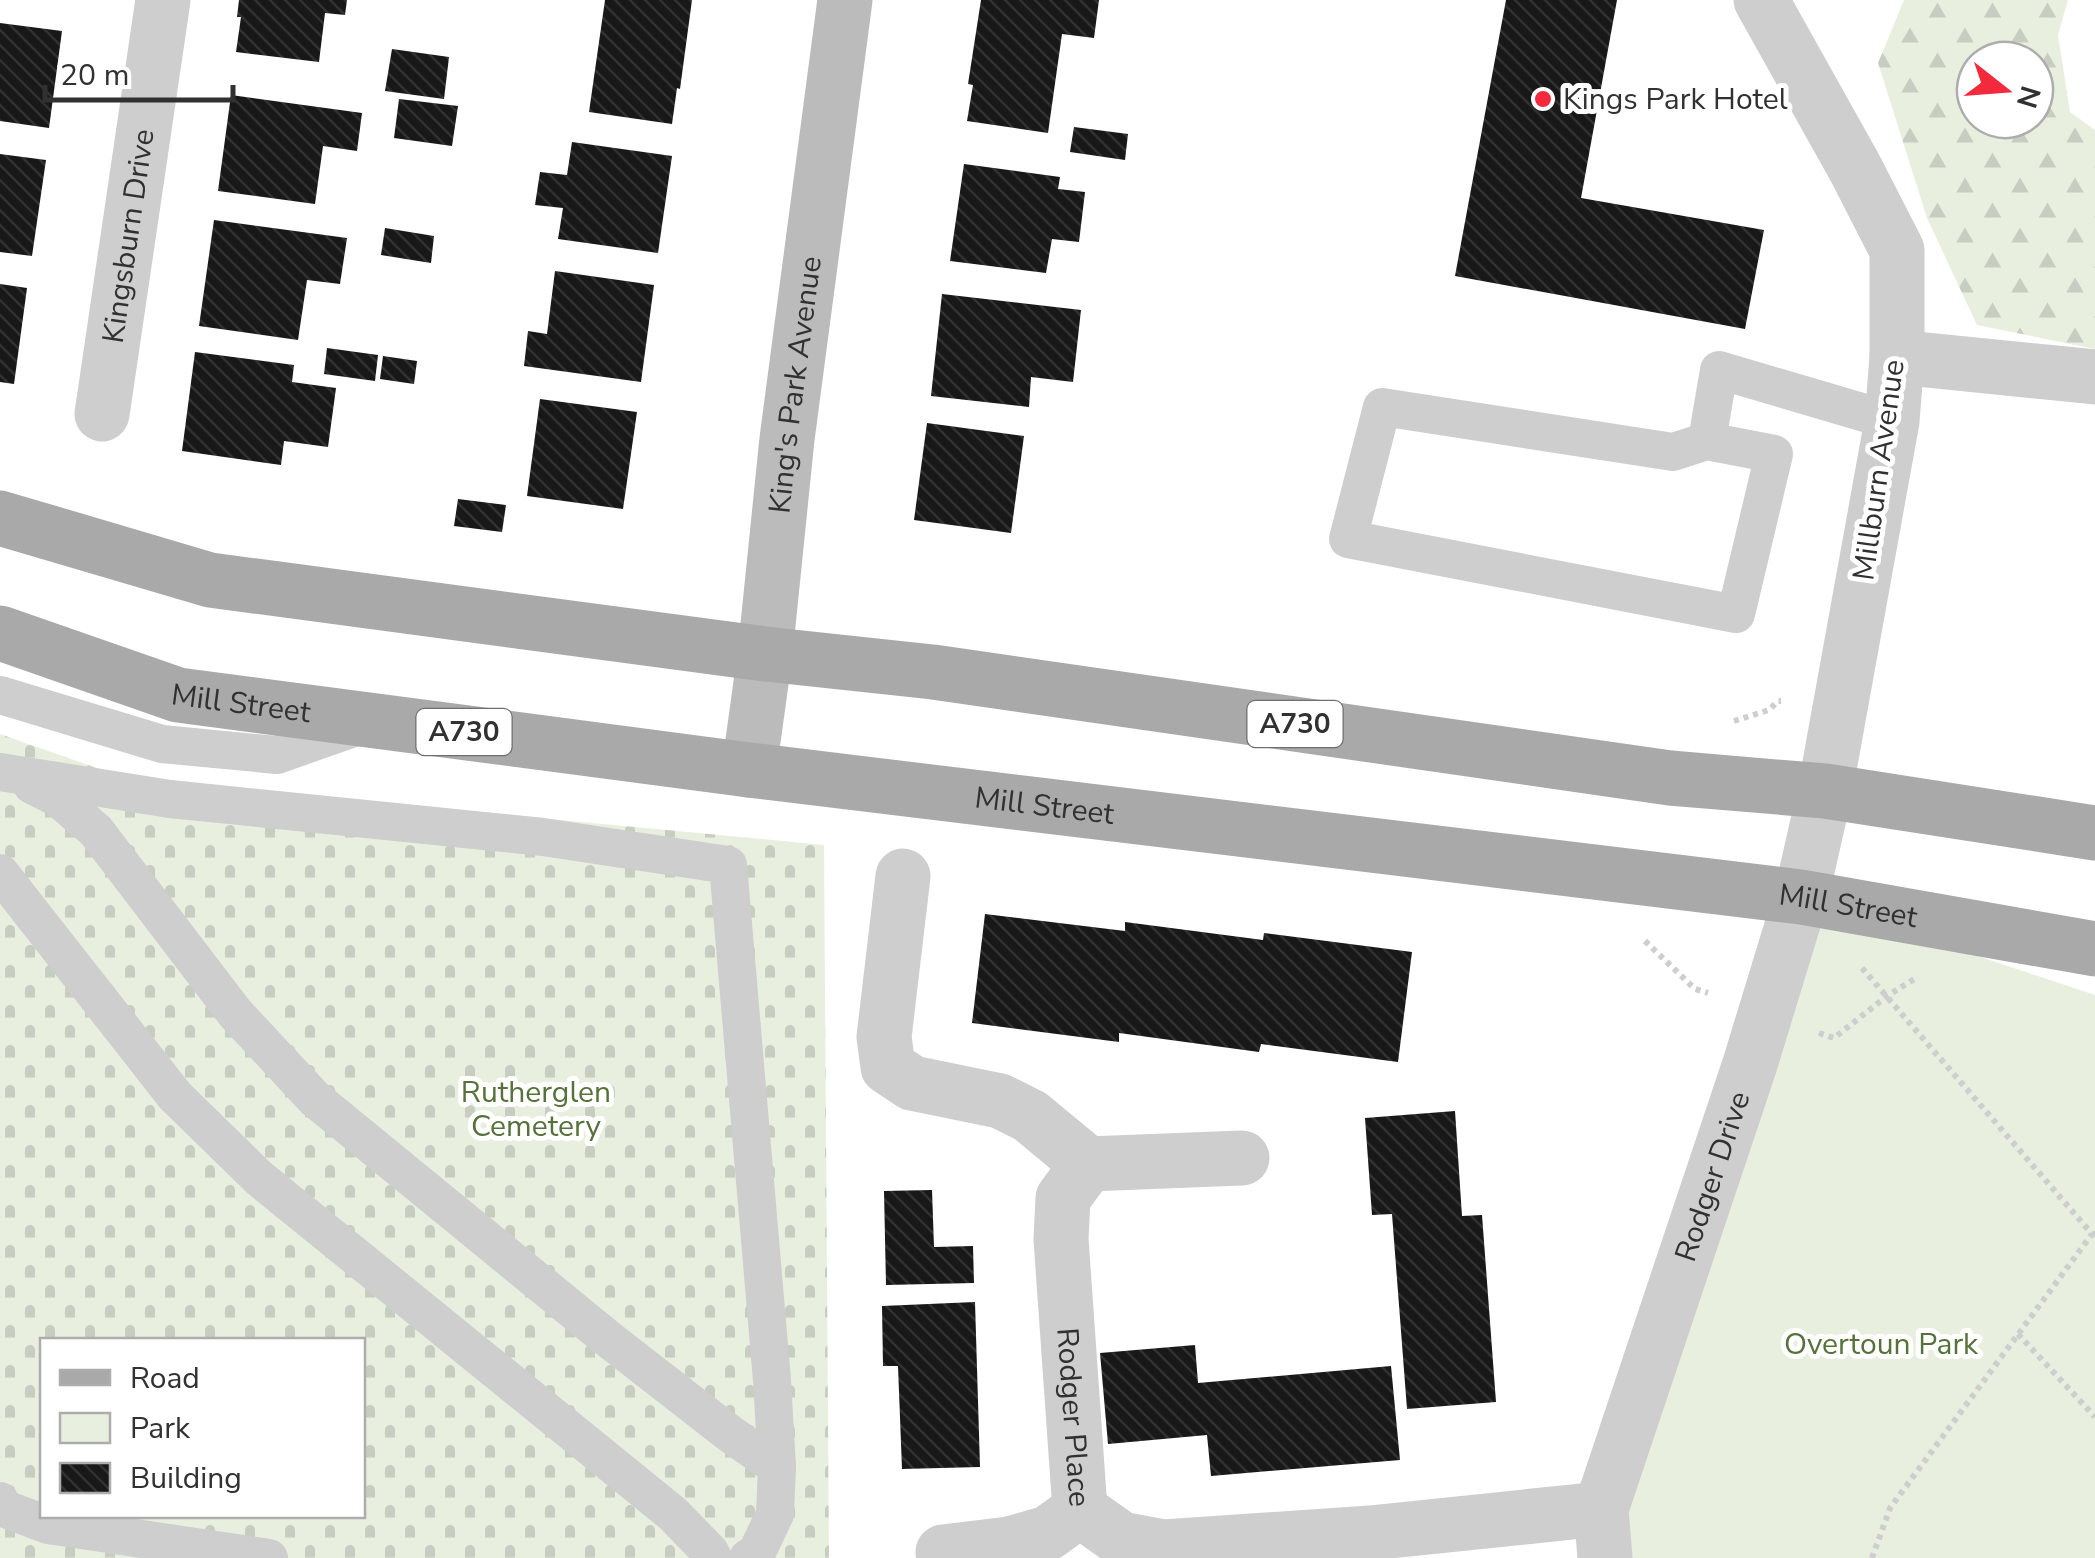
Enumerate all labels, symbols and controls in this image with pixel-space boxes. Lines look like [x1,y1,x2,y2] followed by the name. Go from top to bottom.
[45,40,232,102] scale bar
[1955,40,2055,140] north arrow
[60,55,129,96] text: 20 m
[1563,79,1788,120] place label: Kings Park Hotel
[2007,81,2049,113] text: N
[1532,88,1554,110] marker: Kings Park Hotel
[92,126,164,346] street label: Kingsburn Drive
[759,254,831,515] street label: King's Park Avenue
[1843,357,1915,583] street label: Millburn Avenue
[169,674,314,733] street label: Mill Street
[1248,701,1342,747] road number: A730
[416,709,512,755] road number: A730
[973,777,1117,834] street label: Mill Street
[1777,874,1921,938] street label: Mill Street
[461,1072,611,1147] park label: Rutherglen Cemetery
[1665,1086,1760,1267] street label: Rodger Drive
[1784,1324,1979,1365] park label: Overtoun Park
[1047,1326,1100,1508] street label: Rodger Place
[40,1338,365,1518] legend
[130,1358,200,1399] text: Road
[130,1408,191,1449] text: Park
[130,1458,242,1499] text: Building

